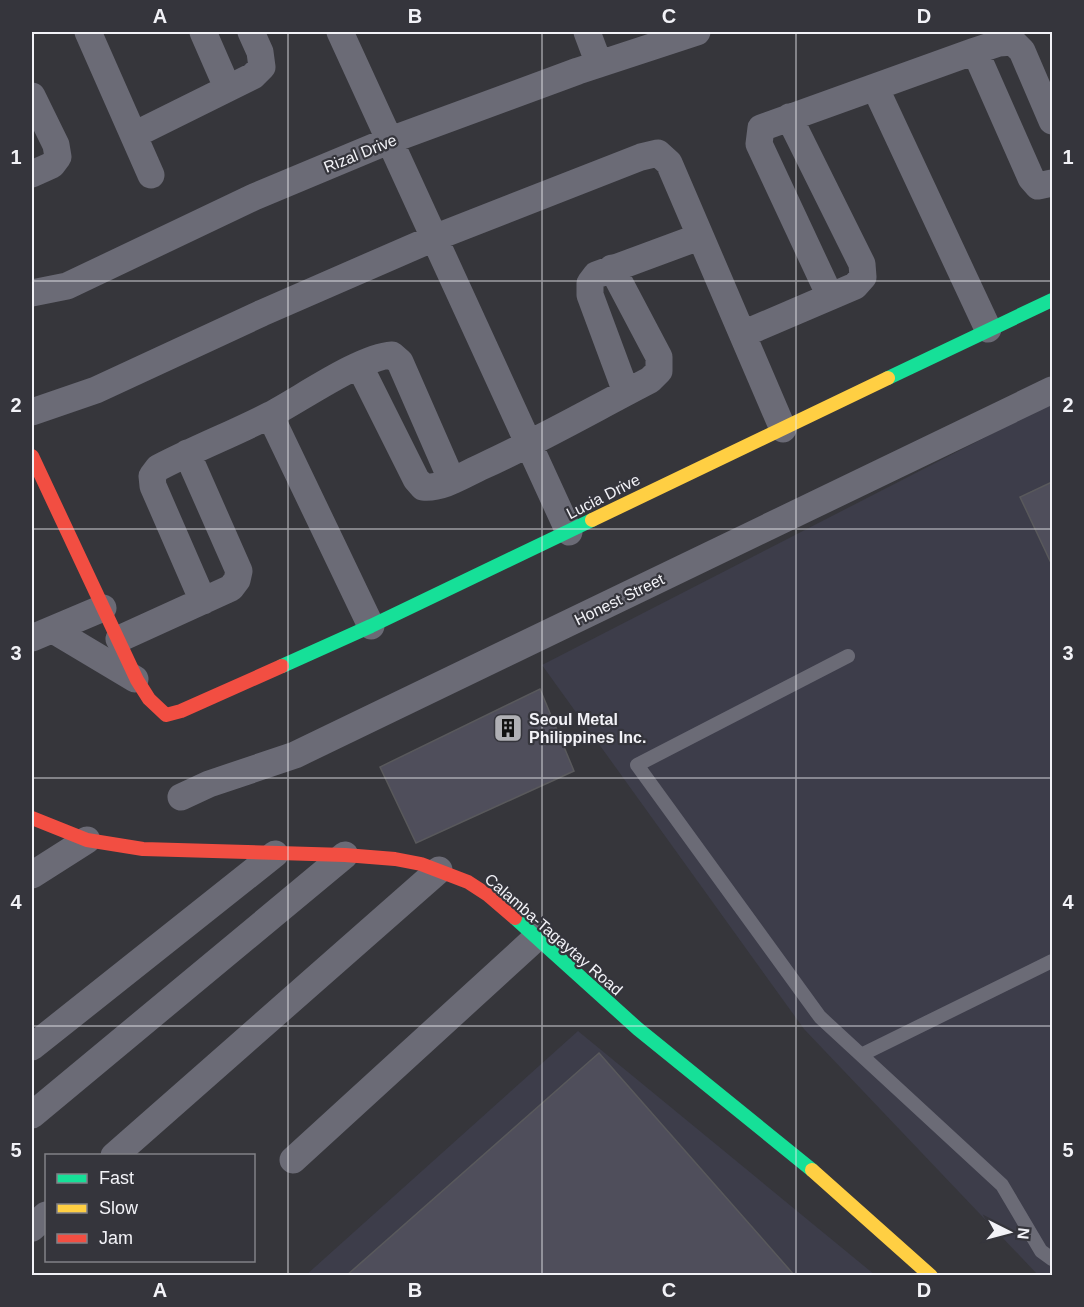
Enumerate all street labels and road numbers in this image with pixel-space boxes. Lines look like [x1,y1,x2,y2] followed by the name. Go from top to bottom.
[321,131,399,176] street label: Rizal Drive
[564,471,643,522] street label: Lucia Drive
[572,570,667,629] street label: Honest Street
[482,870,626,999] street label: Calamba-Tagaytay Road

